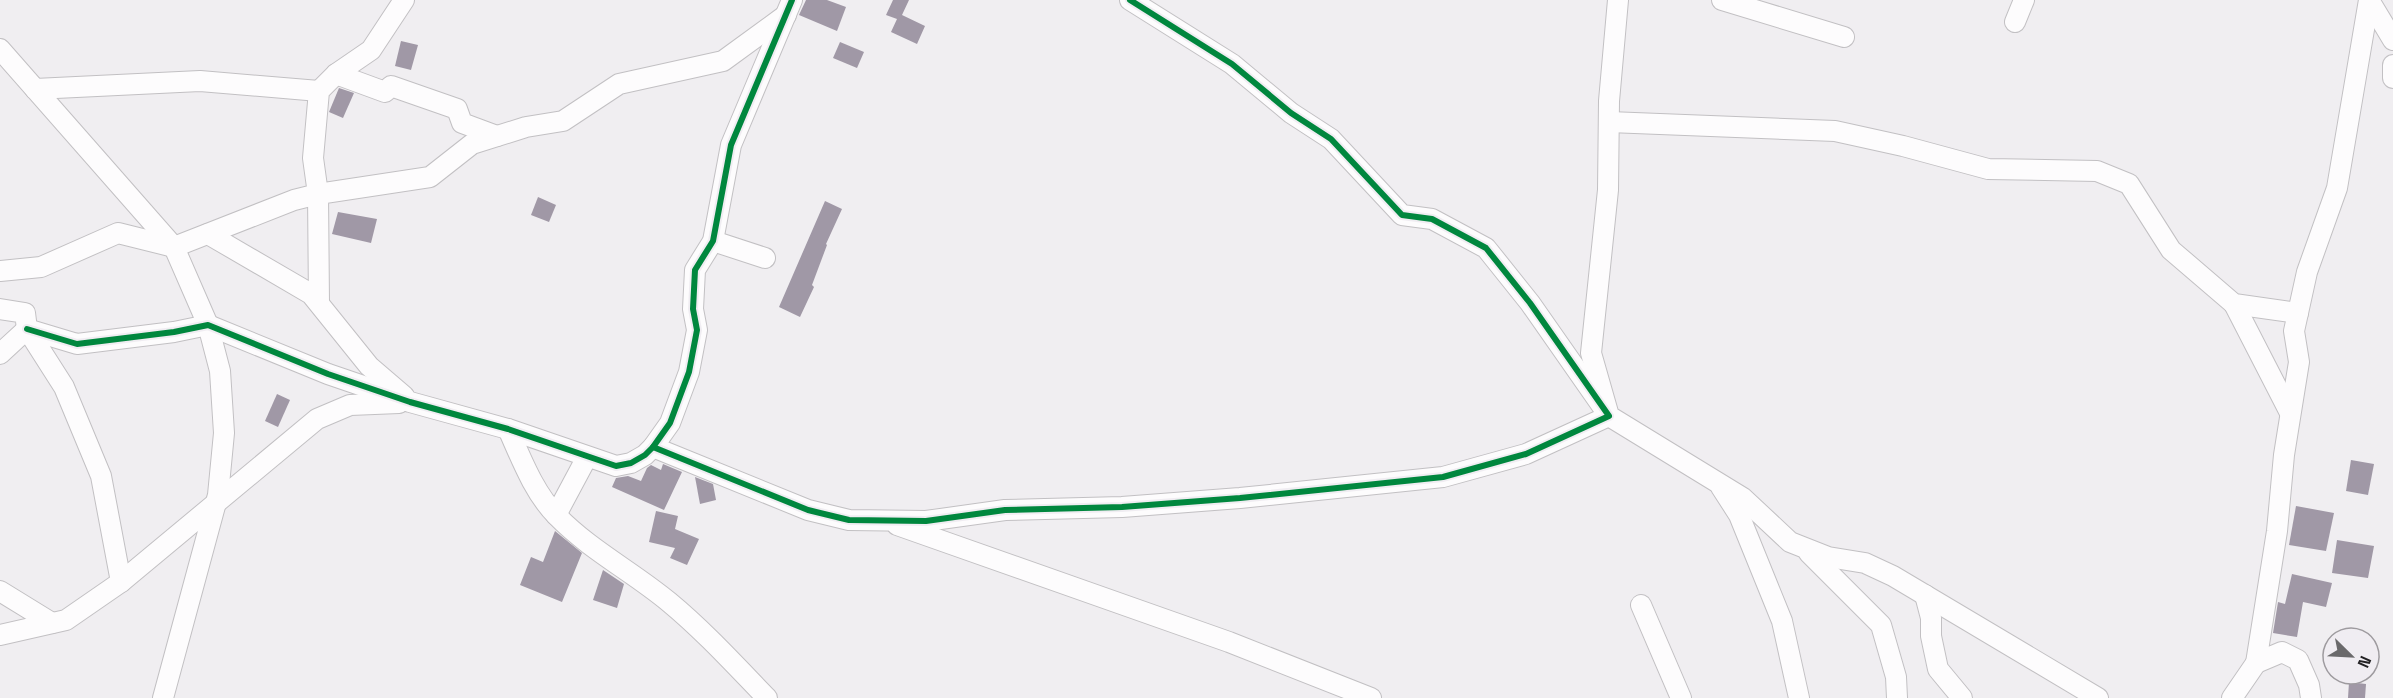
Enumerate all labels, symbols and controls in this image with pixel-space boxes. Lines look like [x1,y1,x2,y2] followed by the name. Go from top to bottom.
[2321,626,2381,686] north arrow
[2352,653,2376,671] text: N

